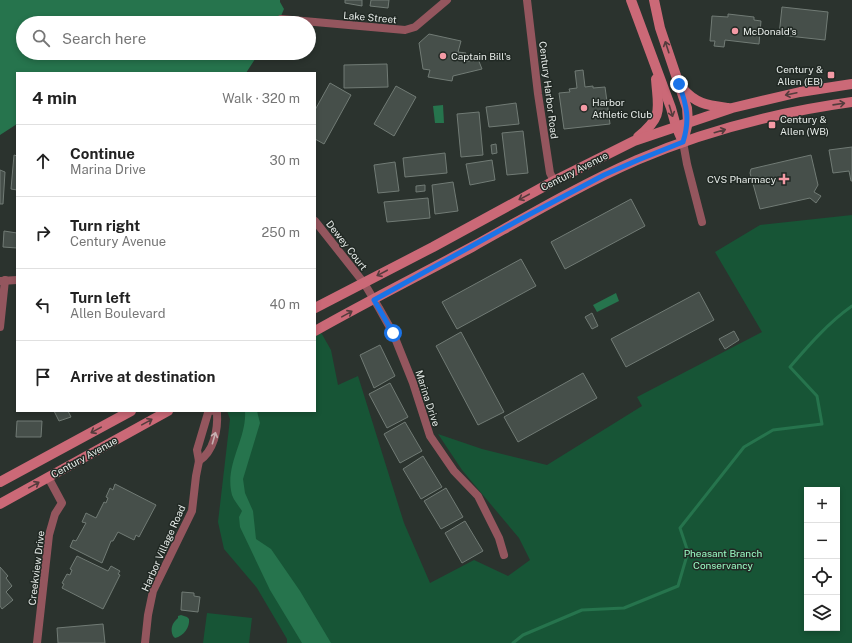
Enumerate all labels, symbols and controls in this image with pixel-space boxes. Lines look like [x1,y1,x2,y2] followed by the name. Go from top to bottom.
[343,9,397,25] street label: Lake Street
[16,16,316,60] search box
[743,25,796,37] place label: McDonald's
[730,26,740,36] marker: McDonald's
[30,27,52,49] icon: search
[62,30,146,47] text: Search here
[537,40,561,140] street label: Century Harbor Road
[663,41,670,54] one-way arrow
[451,50,511,62] place label: Captain Bill's
[438,51,448,61] marker: Captain Bill's
[776,63,823,87] place label: Century & Allen (EB)
[826,70,836,80] marker: Century & Allen (EB)
[670,75,688,93] route end
[32,88,77,108] text: 4 min
[222,91,300,106] text: Walk · 320 m
[785,91,798,99] one-way arrow
[592,96,652,120] place label: Harbor Athletic Club
[832,100,845,108] one-way arrow
[579,103,589,113] marker: Harbor Athletic Club
[668,104,675,117] one-way arrow
[780,113,829,137] place label: Century & Allen (WB)
[767,120,777,130] marker: Century & Allen (WB)
[714,126,727,134] one-way arrow
[70,145,135,162] text: Continue
[538,149,610,193] street label: Century Avenue
[32,150,54,172] icon: ahead
[270,153,300,168] text: 30 m
[70,162,146,177] text: Marina Drive
[707,173,777,185] place label: CVS Pharmacy
[779,174,789,184] marker: CVS Pharmacy
[518,194,530,202] one-way arrow
[70,217,140,234] text: Turn right
[324,218,370,272] street label: Dewey Court
[32,222,54,244] icon: right
[262,225,300,240] text: 250 m
[70,234,166,249] text: Century Avenue
[377,270,389,277] one-way arrow
[70,289,131,306] text: Turn left
[32,294,54,316] icon: left
[269,297,300,312] text: 40 m
[70,306,166,321] text: Allen Boulevard
[341,310,353,318] one-way arrow
[384,324,402,342] route start
[32,366,54,388] icon: arrive
[70,368,215,385] text: Arrive at destination
[413,368,443,428] street label: Marina Drive
[141,418,153,426] one-way arrow
[91,426,103,434] one-way arrow
[211,432,218,445] one-way arrow
[49,434,120,480] street label: Century Avenue
[28,481,40,488] one-way arrow
[804,487,840,631] map controls
[804,487,840,523] button: +
[139,503,187,593] street label: Harbor Village Road
[804,523,840,559] button: −
[25,530,47,606] street label: Creekview Drive
[684,547,763,571] park label: Pheasant Branch Conservancy
[804,559,840,595] button: locate
[804,595,840,631] button: layers

